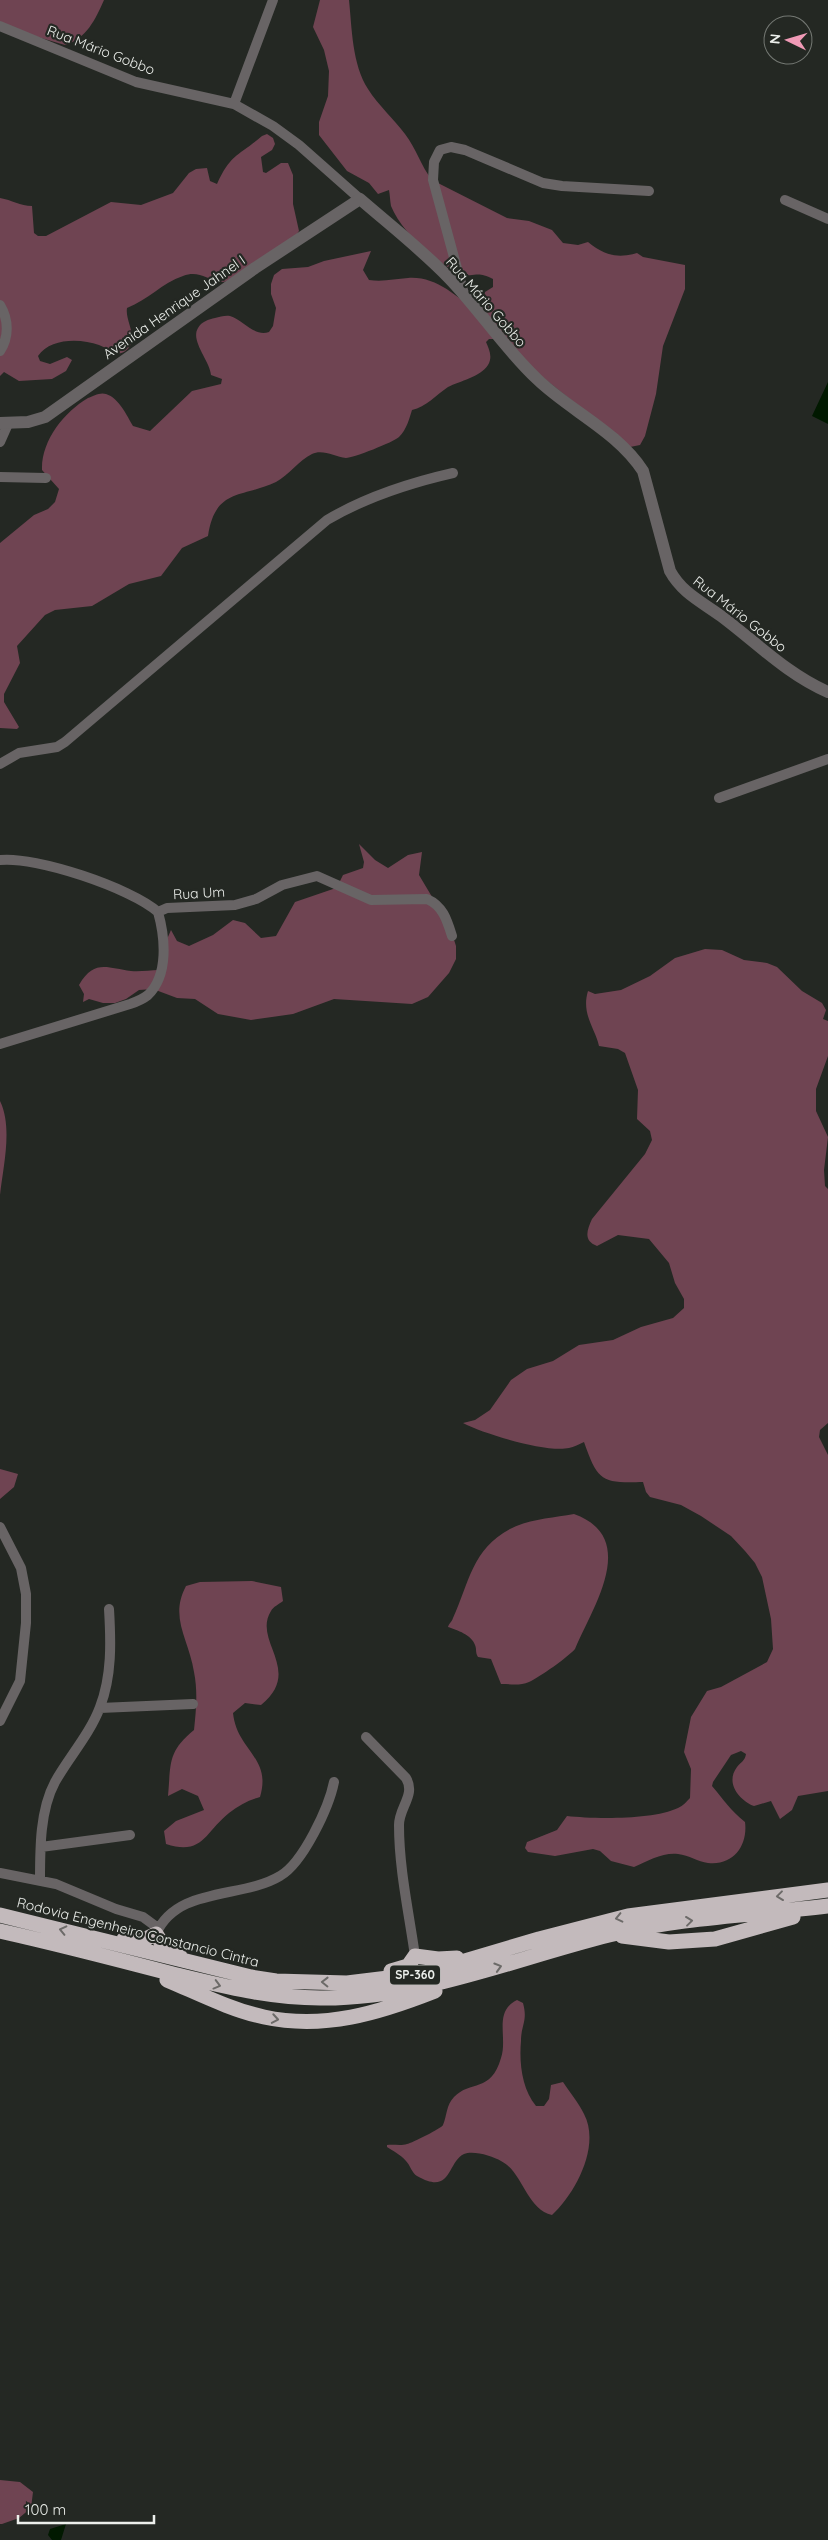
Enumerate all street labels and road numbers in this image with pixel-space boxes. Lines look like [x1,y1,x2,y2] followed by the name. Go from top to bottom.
[45,21,157,79] street label: Rua Mário Gobbo
[99,251,249,363] street label: Avenida Henrique Jahnel I
[442,253,530,351] street label: Rua Mário Gobbo
[690,572,790,656] street label: Rua Mário Gobbo
[172,883,226,903] street label: Rua Um
[15,1893,261,1971] street label: Rodovia Engenheiro Constancio Cintra
[390,1966,440,1984] road number: SP-360

